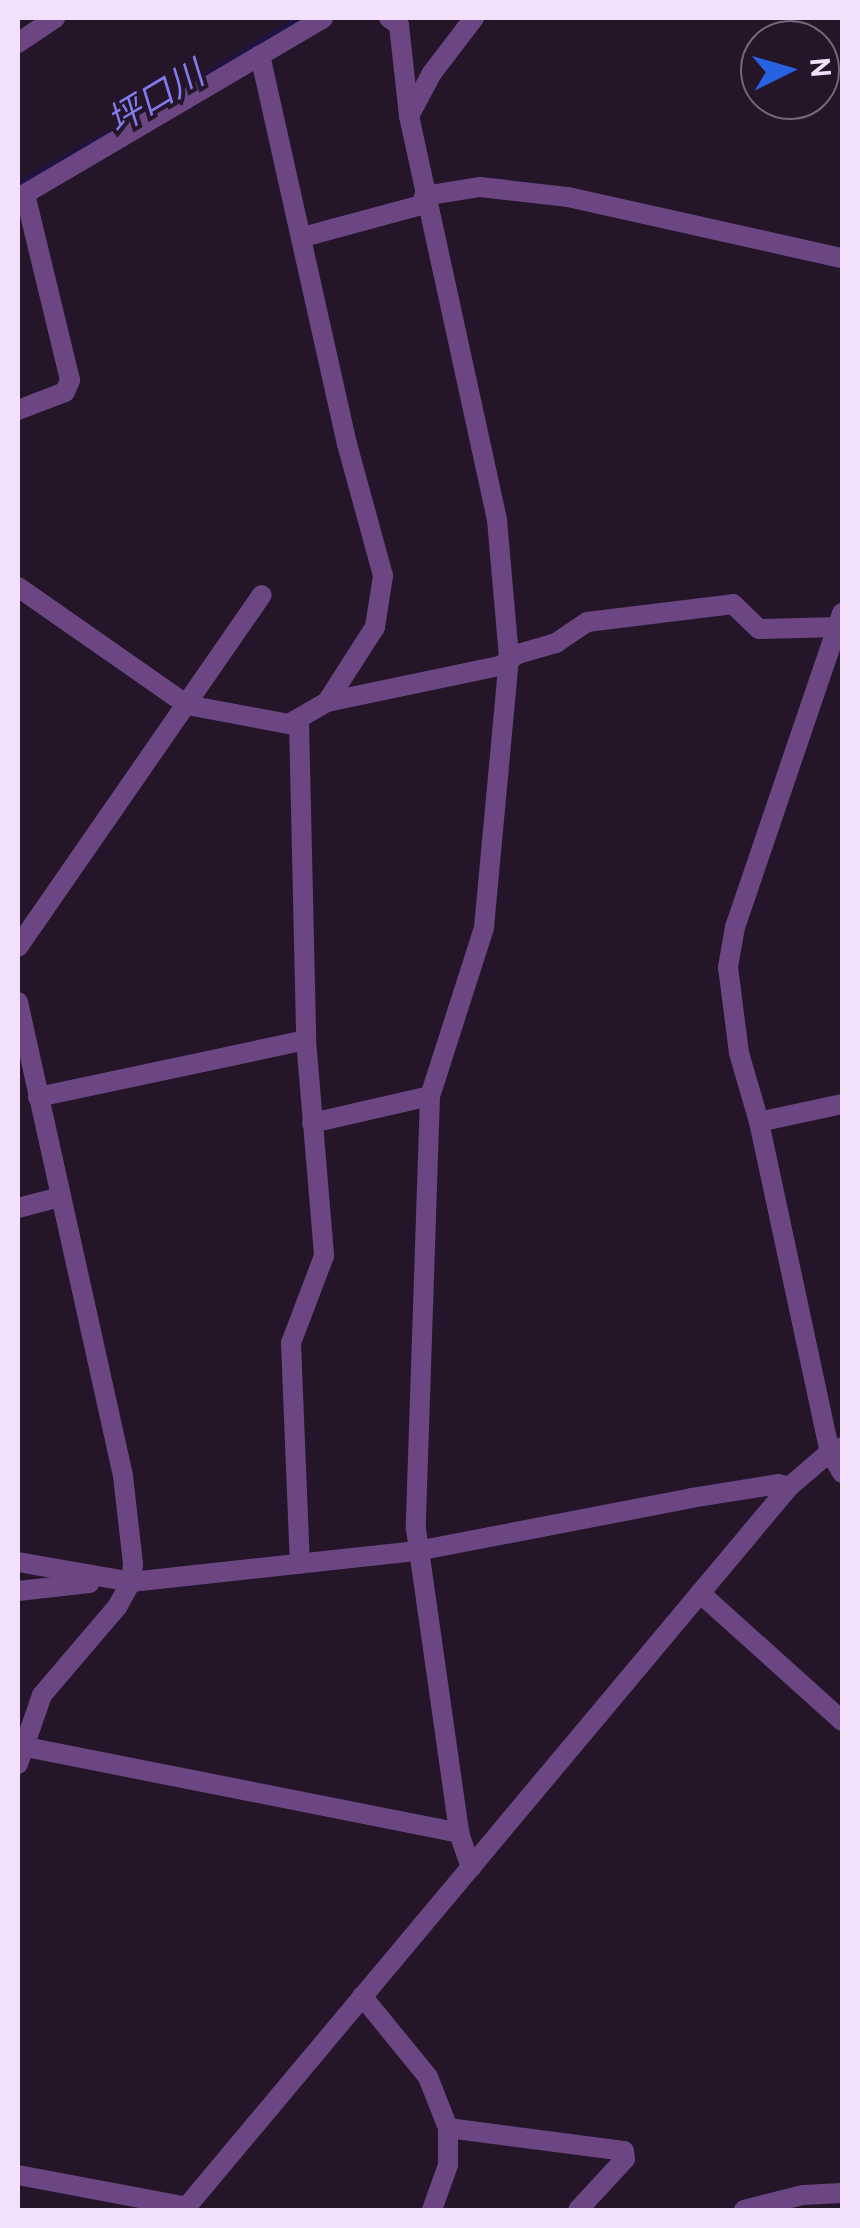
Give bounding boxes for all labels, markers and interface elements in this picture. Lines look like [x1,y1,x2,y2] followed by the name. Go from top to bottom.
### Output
[740,20,840,120] north arrow
[101,55,213,145] water label: 坪口川
[799,56,837,79] text: N

